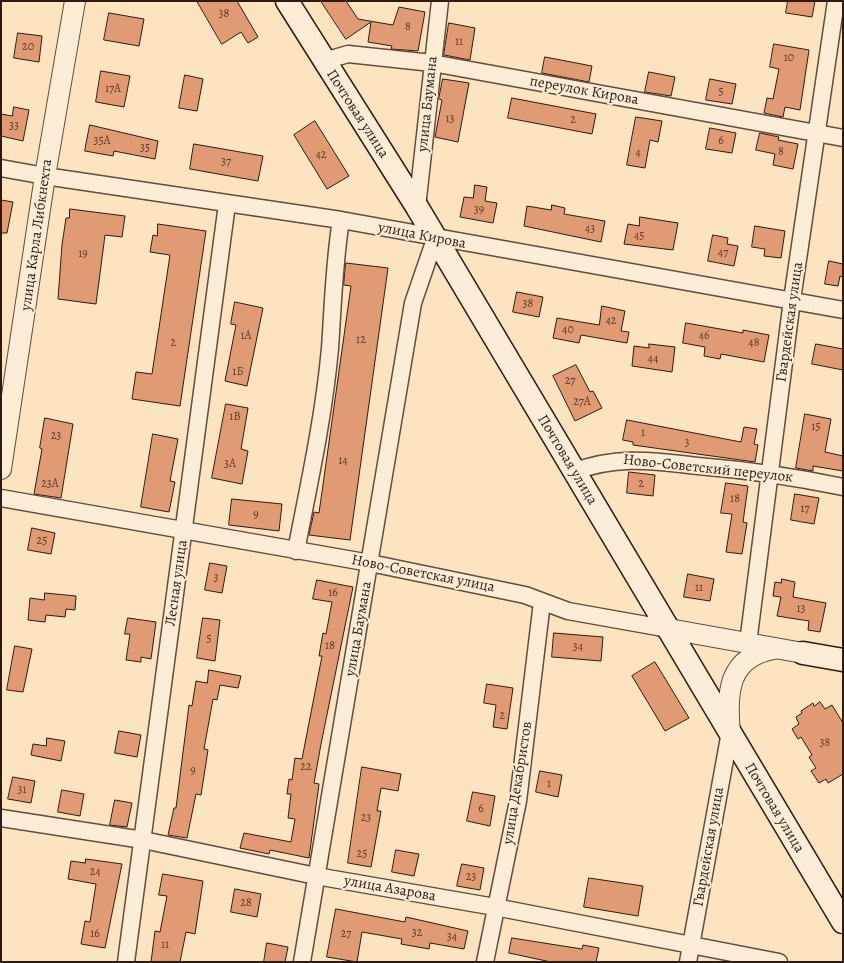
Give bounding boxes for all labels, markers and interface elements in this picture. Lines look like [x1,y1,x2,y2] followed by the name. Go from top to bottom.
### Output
[219,7,229,21] house number: 38
[405,20,411,34] house number: 8
[455,35,463,49] house number: 11
[22,40,34,54] house number: 20
[784,51,794,65] house number: 10
[414,55,442,153] street label: улица Баумана
[322,66,392,162] street label: Почтовая улица
[528,73,640,109] street label: переулок Кирова
[105,82,121,96] house number: 17А
[718,85,724,99] house number: 5
[445,112,455,126] house number: 13
[570,113,576,127] house number: 2
[9,119,19,133] house number: 33
[93,134,111,148] house number: 35А
[718,134,724,148] house number: 6
[140,141,150,155] house number: 35
[778,145,784,159] house number: 8
[635,146,641,160] house number: 4
[315,148,327,162] house number: 42
[221,155,231,169] house number: 37
[17,158,57,312] street label: улица Карла Либкнехта
[474,203,484,217] house number: 39
[377,219,467,253] street label: улица Кирова
[585,222,595,236] house number: 43
[634,229,644,243] house number: 45
[718,246,728,260] house number: 47
[78,247,88,261] house number: 19
[773,261,807,383] street label: Гвардейская улица
[523,297,533,311] house number: 38
[605,314,617,328] house number: 42
[562,323,574,337] house number: 40
[240,329,252,343] house number: 1А
[699,329,709,343] house number: 46
[356,333,366,347] house number: 12
[170,336,176,350] house number: 2
[748,336,760,350] house number: 48
[648,352,658,366] house number: 44
[232,365,244,379] house number: 1Б
[565,374,575,388] house number: 27
[573,395,591,409] house number: 27А
[229,410,241,424] house number: 1В
[533,412,601,508] street label: Почтовая улица
[811,420,821,434] house number: 15
[641,426,645,440] house number: 1
[51,429,61,443] house number: 23
[685,436,689,450] house number: 3
[622,451,794,487] street label: Ново-Советский переулок
[338,454,348,468] house number: 14
[224,457,236,471] house number: 3А
[41,477,59,491] house number: 23А
[638,477,644,491] house number: 2
[730,492,740,506] house number: 18
[800,502,810,516] house number: 17
[253,508,259,522] house number: 9
[37,534,47,548] house number: 25
[162,539,192,627] street label: Лесная улица
[350,551,496,597] street label: Ново-Советская улица
[214,571,218,585] house number: 3
[342,580,376,678] street label: улица Баумана
[695,581,703,595] house number: 11
[328,586,338,600] house number: 16
[796,602,806,616] house number: 13
[206,632,212,646] house number: 5
[325,639,335,653] house number: 18
[573,640,583,654] house number: 34
[499,709,505,723] house number: 2
[499,720,537,846] street label: улица Декабристов
[820,736,830,750] house number: 38
[300,760,312,774] house number: 22
[740,760,808,856] street label: Почтовая улица
[190,764,196,778] house number: 9
[547,777,551,791] house number: 1
[17,783,27,797] house number: 31
[690,786,728,908] street label: Гвардейская улица
[478,802,484,816] house number: 6
[361,811,371,825] house number: 23
[357,847,367,861] house number: 25
[89,865,101,879] house number: 24
[466,870,476,884] house number: 23
[343,872,437,906] street label: улица Азарова
[240,896,252,910] house number: 28
[412,926,422,940] house number: 32
[90,927,100,941] house number: 16
[341,927,351,941] house number: 27
[447,930,457,944] house number: 34
[161,938,169,952] house number: 11

